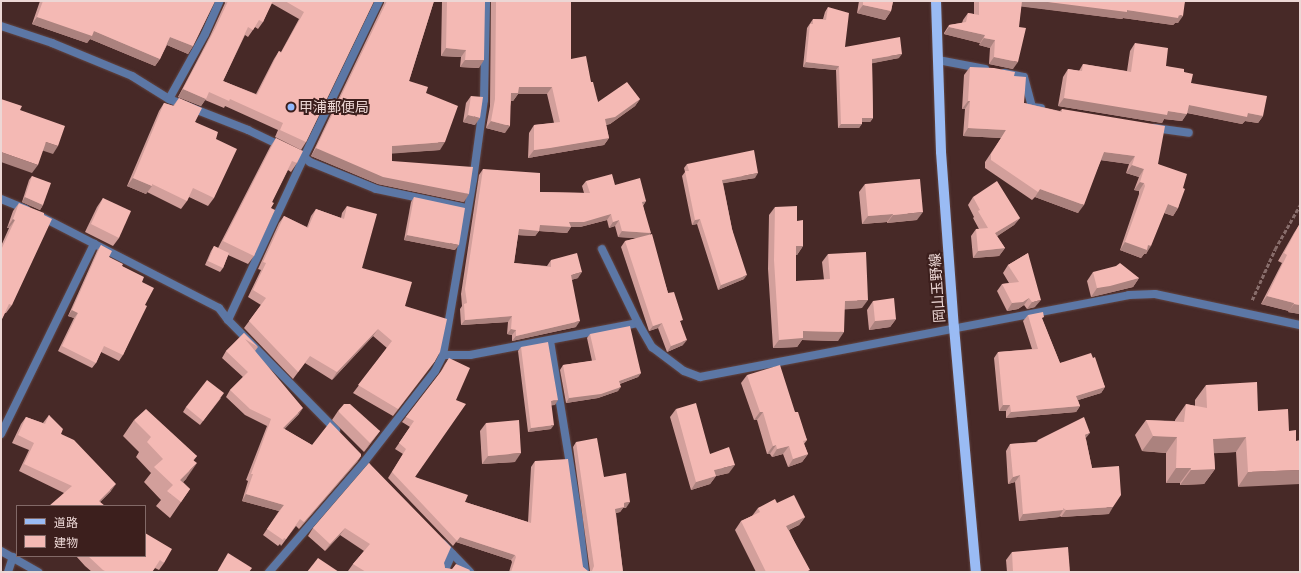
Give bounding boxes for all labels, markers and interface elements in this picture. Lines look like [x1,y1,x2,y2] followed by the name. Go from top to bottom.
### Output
[299,99,369,115] place label: 甲浦郵便局
[286,102,296,112] marker: 甲浦郵便局
[926,252,948,324] street label: 岡山玉野線
[16,505,146,557] legend
[54,514,78,530] text: 道路
[54,534,78,550] text: 建物

